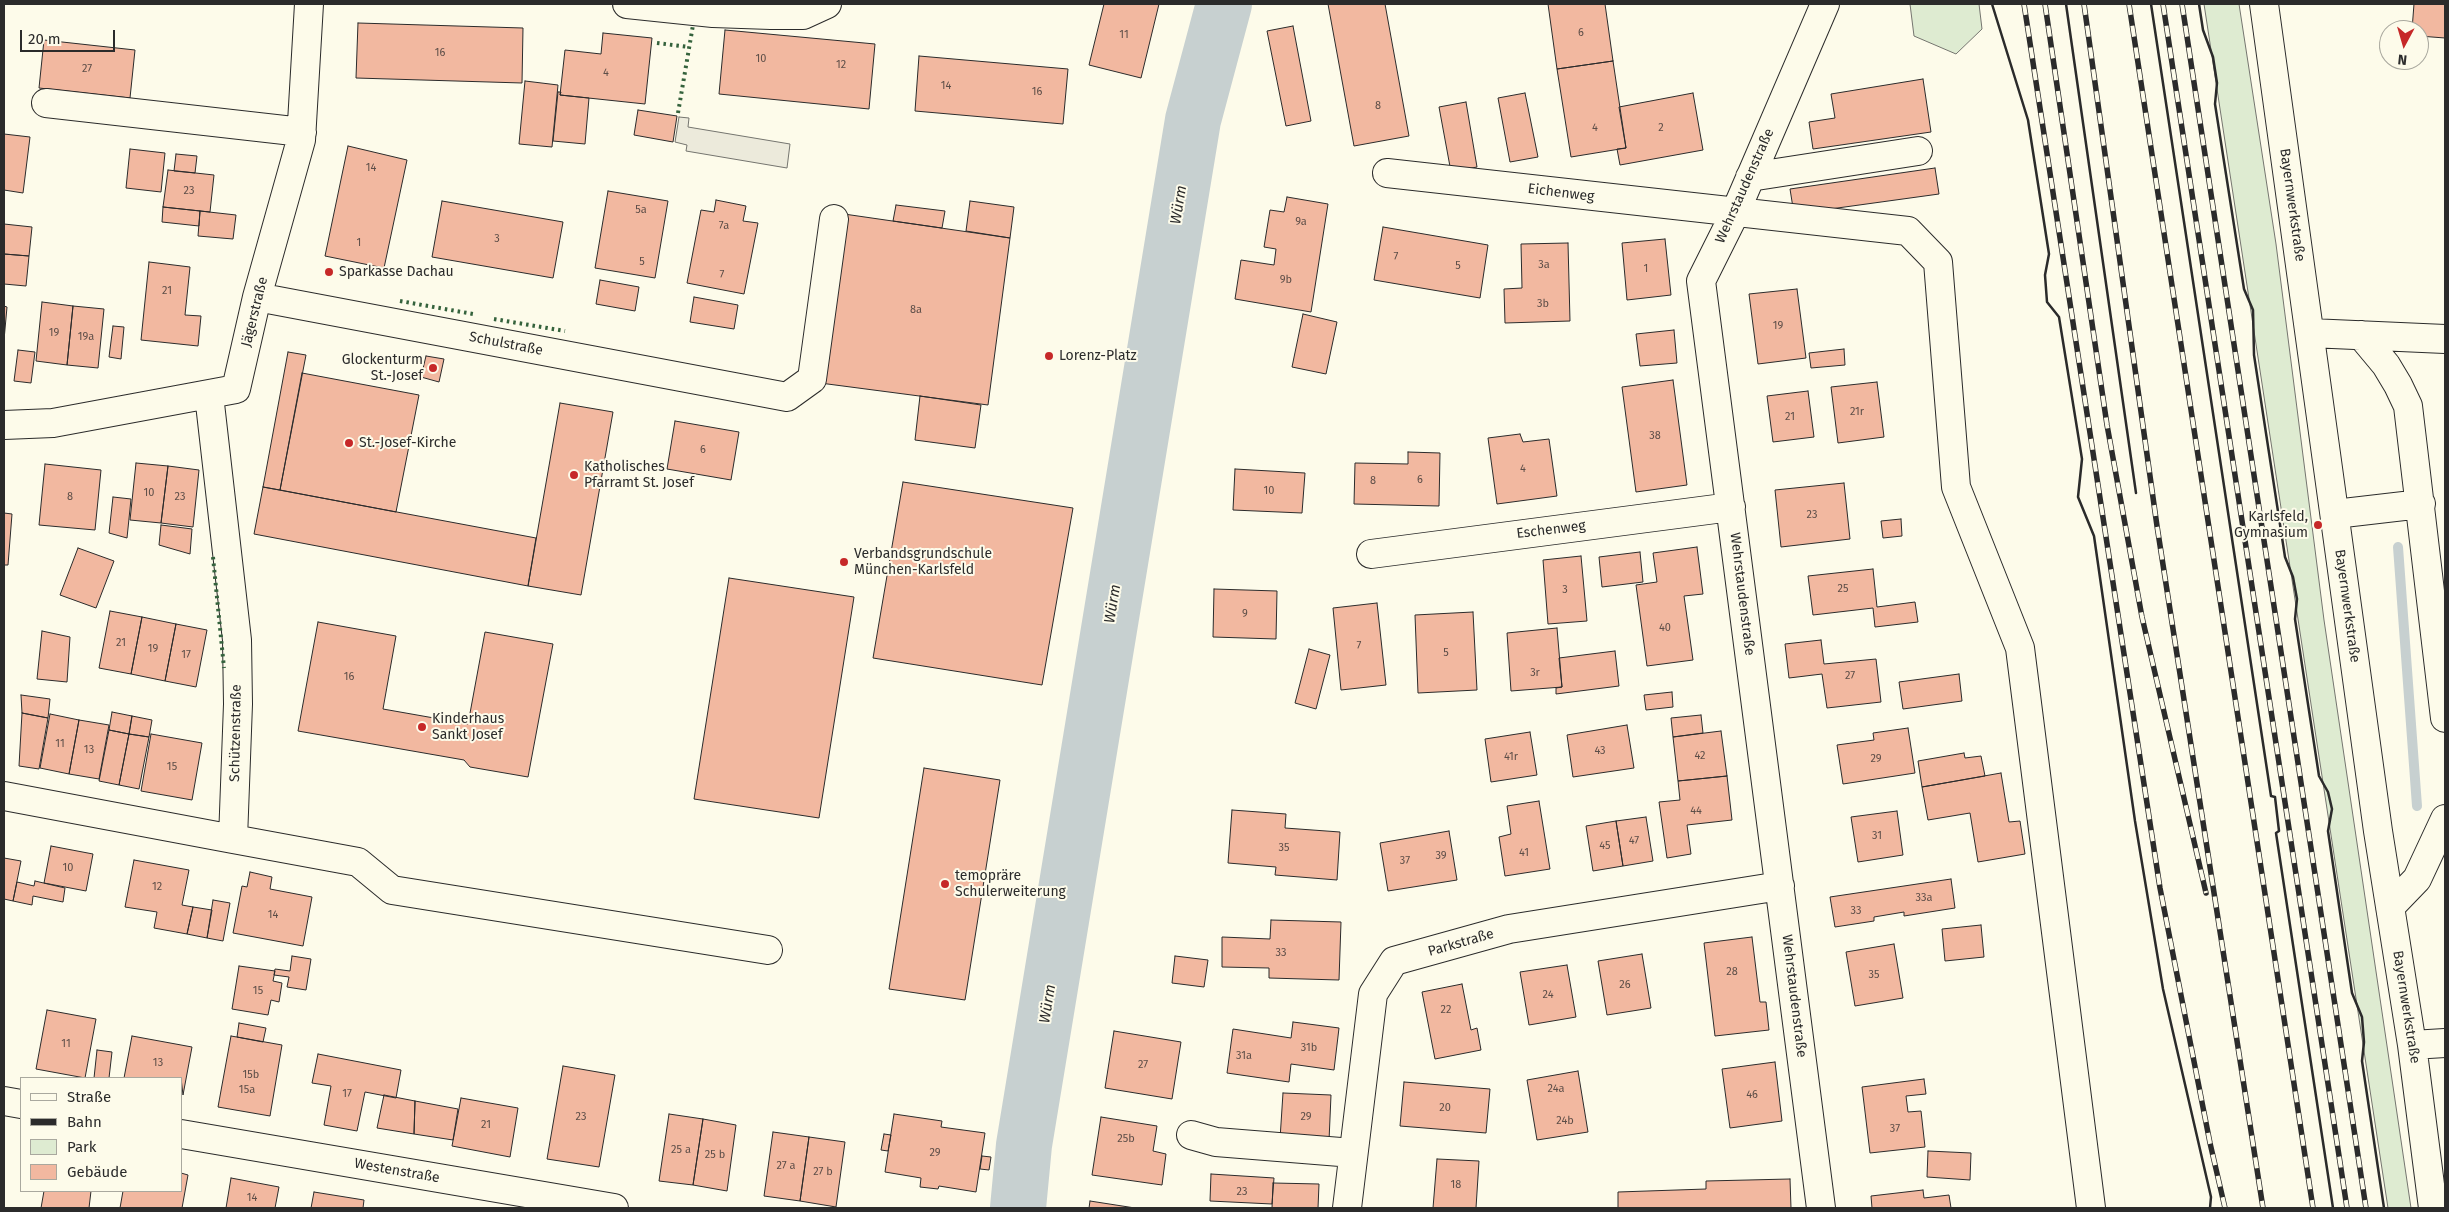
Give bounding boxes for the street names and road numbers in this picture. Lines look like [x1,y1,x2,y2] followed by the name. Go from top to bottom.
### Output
[1712,126,1778,246] street label: Wehrstaudenstraße
[2276,147,2308,263] street label: Bayernwerkstraße
[1527,181,1595,205] street label: Eichenweg
[238,275,272,349] street label: Jägerstraße
[468,329,544,359] street label: Schulstraße
[1515,517,1587,543] street label: Eschenweg
[1726,531,1758,657] street label: Wehrstaudenstraße
[2331,548,2363,664] street label: Bayernwerkstraße
[227,684,245,782] street label: Schützenstraße
[1426,926,1496,960] street label: Parkstraße
[1778,933,1810,1059] street label: Wehrstaudenstraße
[2389,949,2423,1065] street label: Bayernwerkstraße
[353,1155,441,1187] street label: Westenstraße

